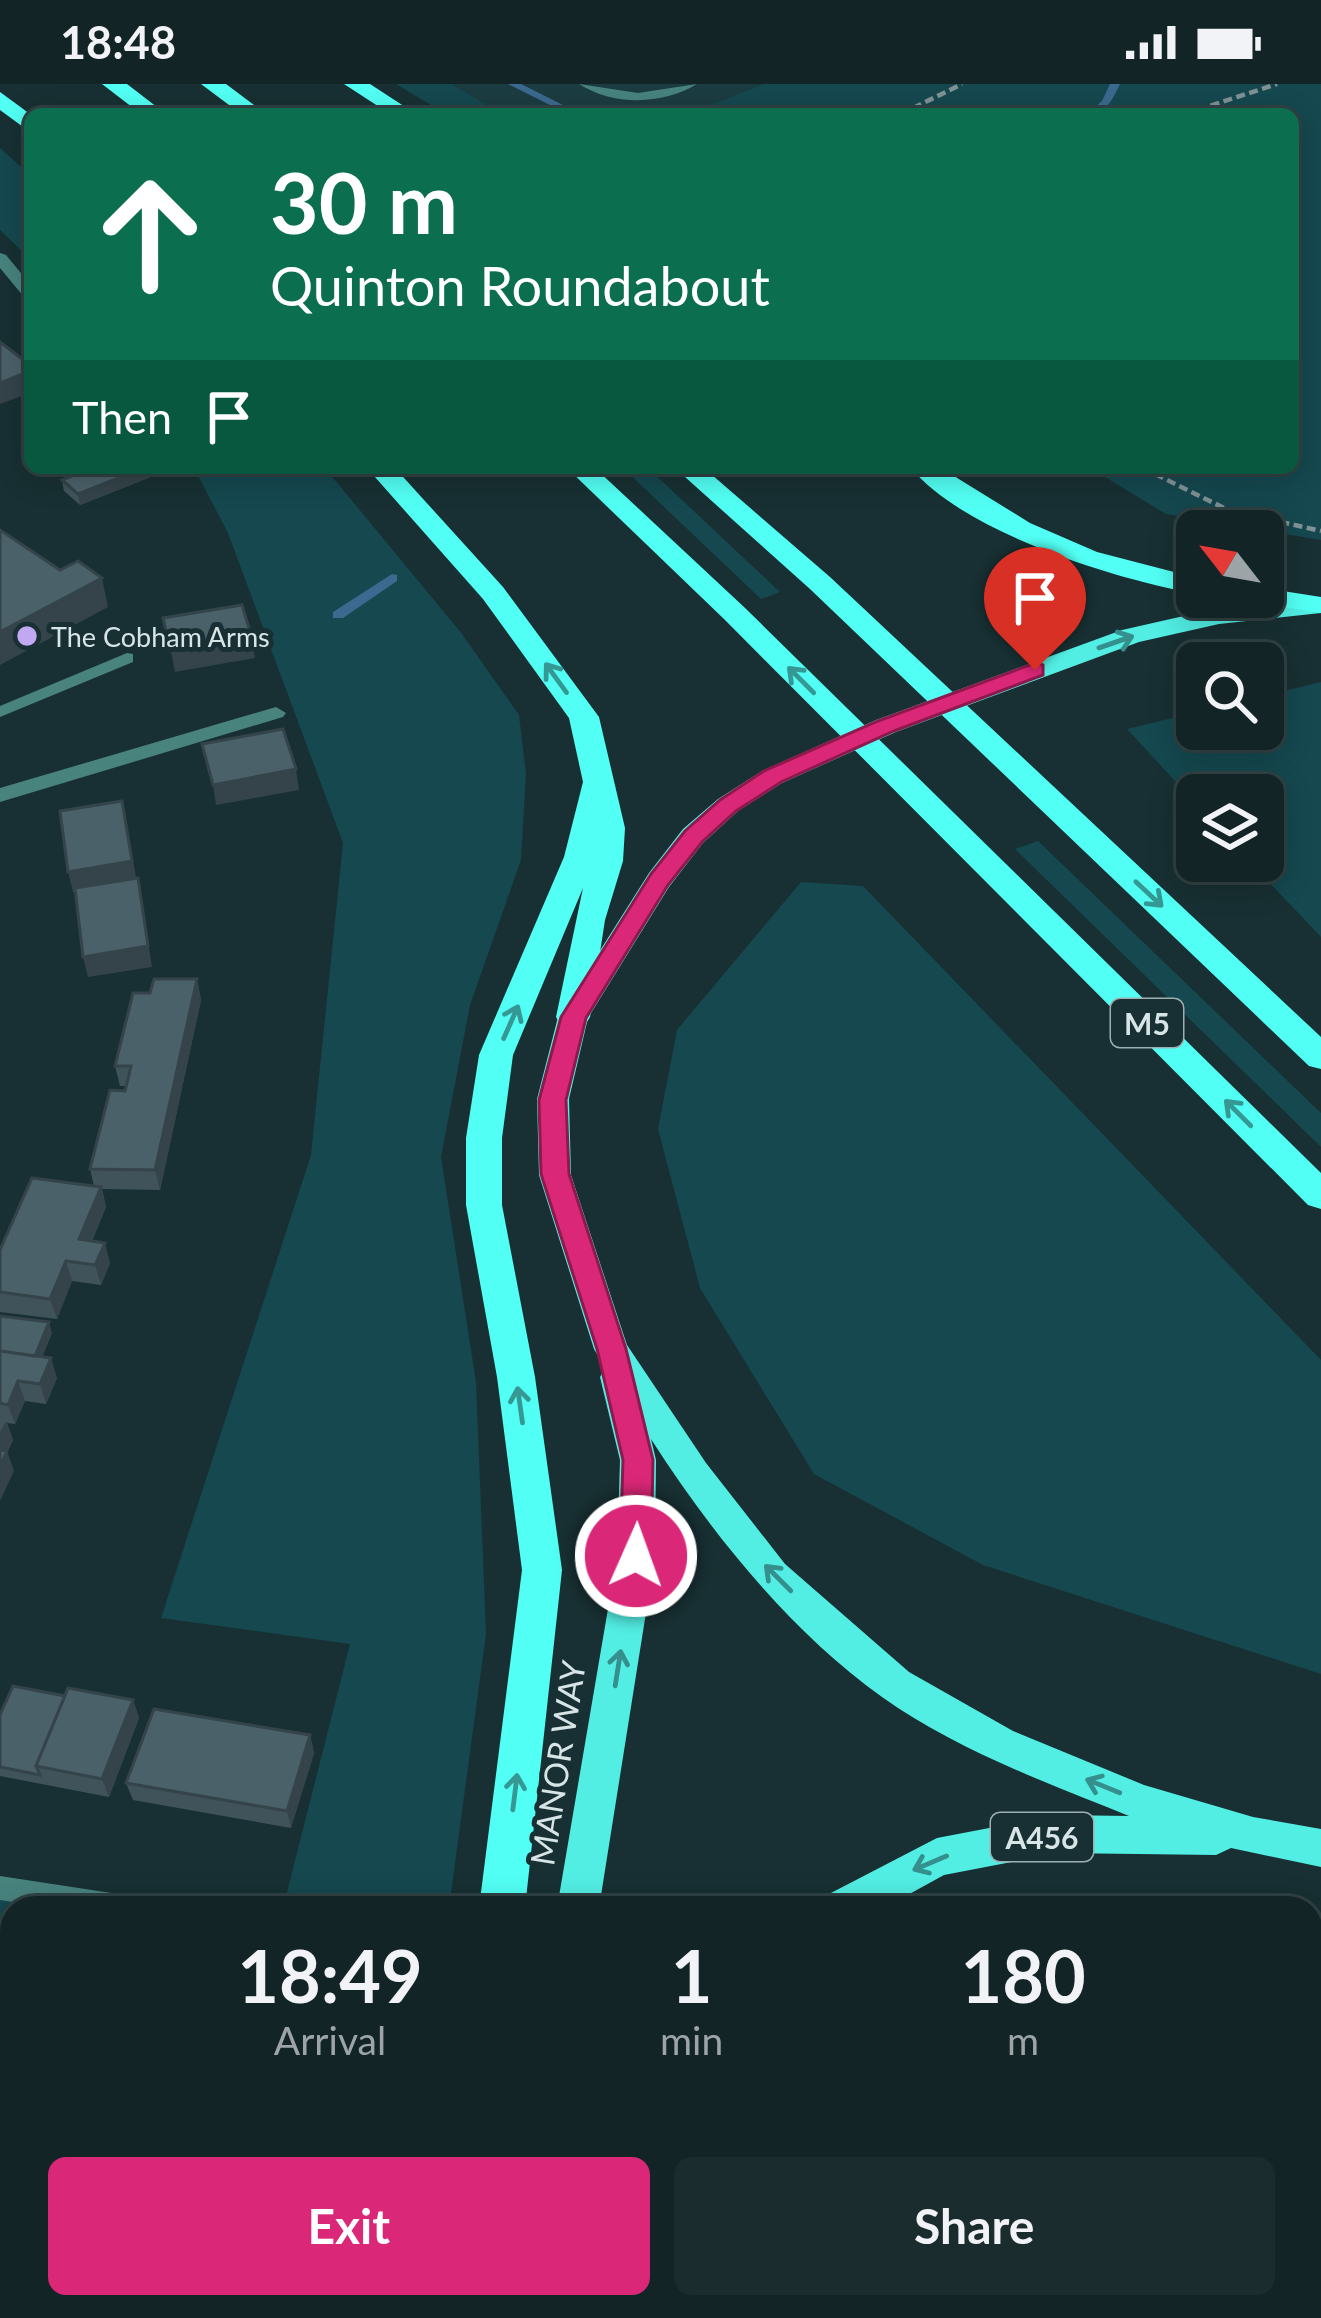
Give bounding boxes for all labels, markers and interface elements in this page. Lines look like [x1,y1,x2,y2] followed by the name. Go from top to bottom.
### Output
[60,15,176,69] text: 18:48
[270,151,458,252] text: 30 m
[72,156,228,312] icon: ahead
[270,253,770,318] text: Quinton Roundabout
[196,384,262,450] icon: arrive
[72,390,172,444] text: Then
[1176,510,1284,618] north arrow
[1176,510,1284,882] map controls
[984,547,1086,670] pin
[1002,565,1068,631] icon: arrive
[51,620,270,653] place label: The Cobham Arms
[14,623,40,649] marker: The Cobham Arms
[1097,630,1134,651] one-way arrow
[1176,642,1284,750] button: search
[544,662,570,695] one-way arrow
[787,666,816,695] one-way arrow
[1176,774,1284,882] button: layers
[1134,879,1163,907] one-way arrow
[1111,999,1183,1047] road number: M5
[501,1005,523,1041] one-way arrow
[1224,1099,1253,1128] one-way arrow
[508,1386,531,1425] one-way arrow
[573,1493,699,1619] position arrow
[764,1564,793,1593] one-way arrow
[607,1650,630,1689] one-way arrow
[521,1657,593,1868] street label: MANOR WAY
[505,1773,527,1812] one-way arrow
[1085,1774,1121,1796] one-way arrow
[991,1813,1093,1861] road number: A456
[912,1854,949,1875] one-way arrow
[237,1932,423,2018] text: 18:49
[671,1932,713,2018] text: 1
[960,1932,1086,2018] text: 180
[274,2017,386,2063] text: Arrival
[660,2017,723,2063] text: min
[1007,2017,1039,2063] text: m
[48,2157,650,2295] button: Exit
[674,2157,1275,2295] button: Share

